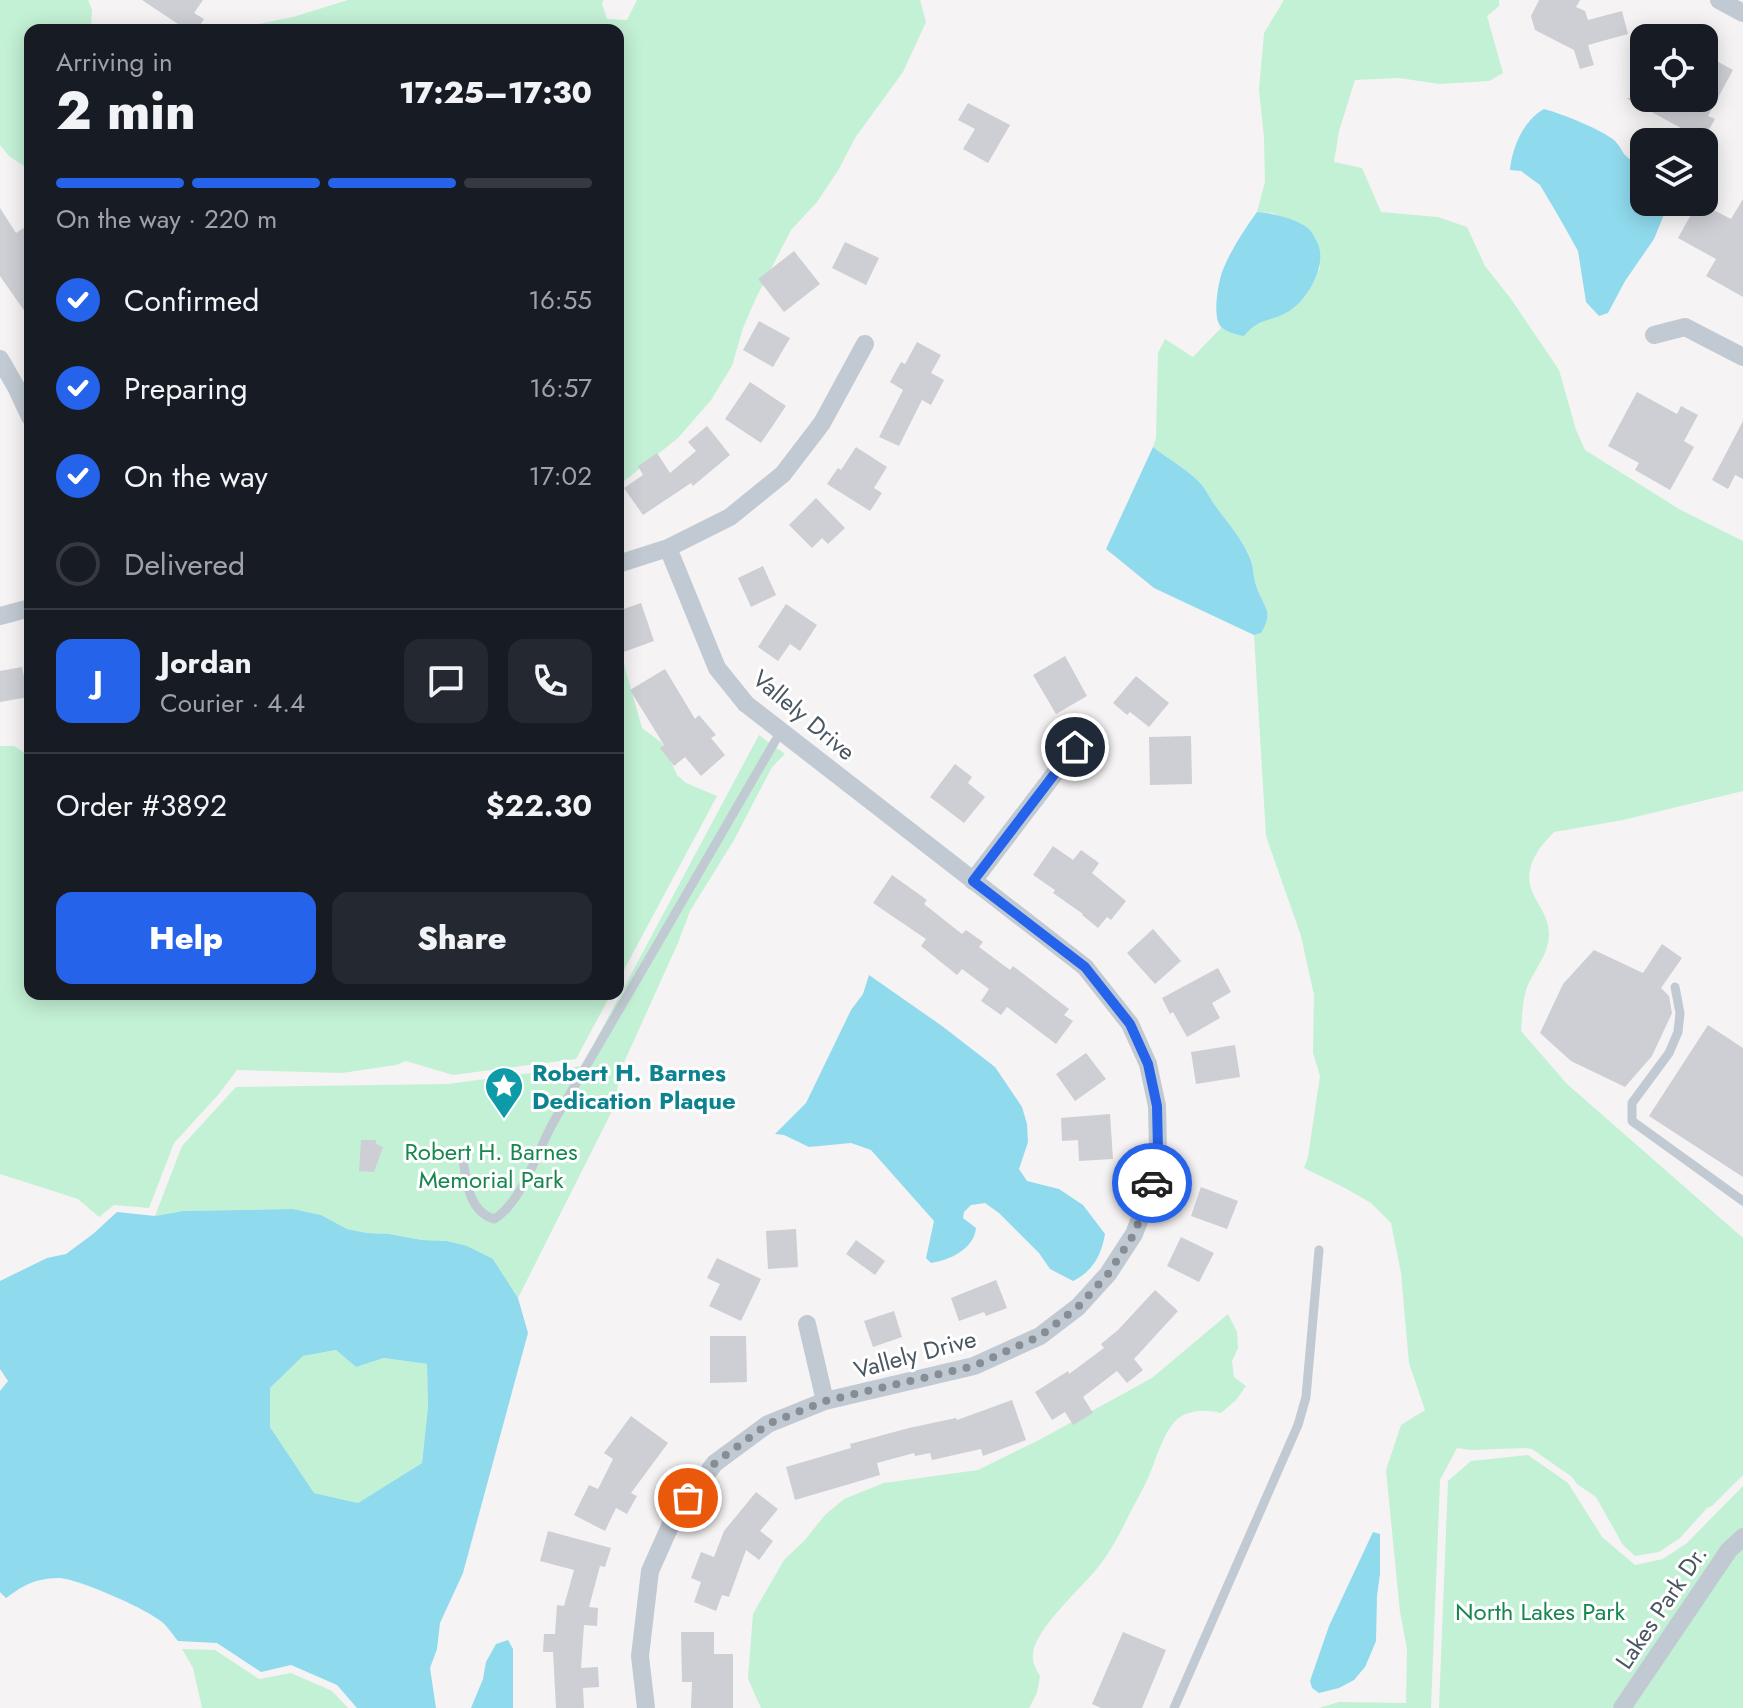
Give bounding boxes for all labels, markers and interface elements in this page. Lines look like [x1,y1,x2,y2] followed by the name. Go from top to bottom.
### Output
[1630,24,1718,216] map controls
[1630,24,1718,112] button: locate
[56,43,173,81] text: Arriving in
[399,71,592,114] text: 17:25–17:30
[56,73,196,149] text: 2 min
[1630,128,1718,216] button: layers
[56,200,277,238] text: On the way · 220 m
[56,278,100,322] icon: check
[124,279,259,322] text: Confirmed
[528,281,592,319] text: 16:55
[56,366,100,410] icon: check
[124,367,248,410] text: Preparing
[529,369,592,407] text: 16:57
[56,454,100,498] icon: check
[124,455,268,498] text: On the way
[528,457,592,495] text: 17:02
[124,543,245,586] text: Delivered
[404,639,488,723] button: chat
[508,639,592,723] button: phone
[160,641,252,684] text: Jordan
[93,660,103,703] text: J
[745,661,863,769] street label: Vallely Drive
[160,684,305,722] text: Courier · 4.4
[1041,713,1109,781] pin
[1053,725,1097,769] icon: home
[56,784,227,827] text: Order #3892
[486,784,592,827] text: $22.30
[56,892,316,984] button: Help
[332,892,592,984] button: Share
[532,1055,736,1118] place label: Robert H. Barnes Dedication Plaque
[483,1065,525,1120] place icon: Robert H. Barnes Dedication Plaque
[404,1134,578,1197] park label: Robert H. Barnes Memorial Park
[1112,1143,1192,1223] courier
[1130,1161,1174,1205] icon: car
[850,1321,980,1387] street label: Vallely Drive
[654,1464,722,1532] pin
[666,1476,710,1520] icon: bag
[1607,1538,1715,1676] street label: Lakes Park Dr.
[1455,1594,1625,1629] park label: North Lakes Park

